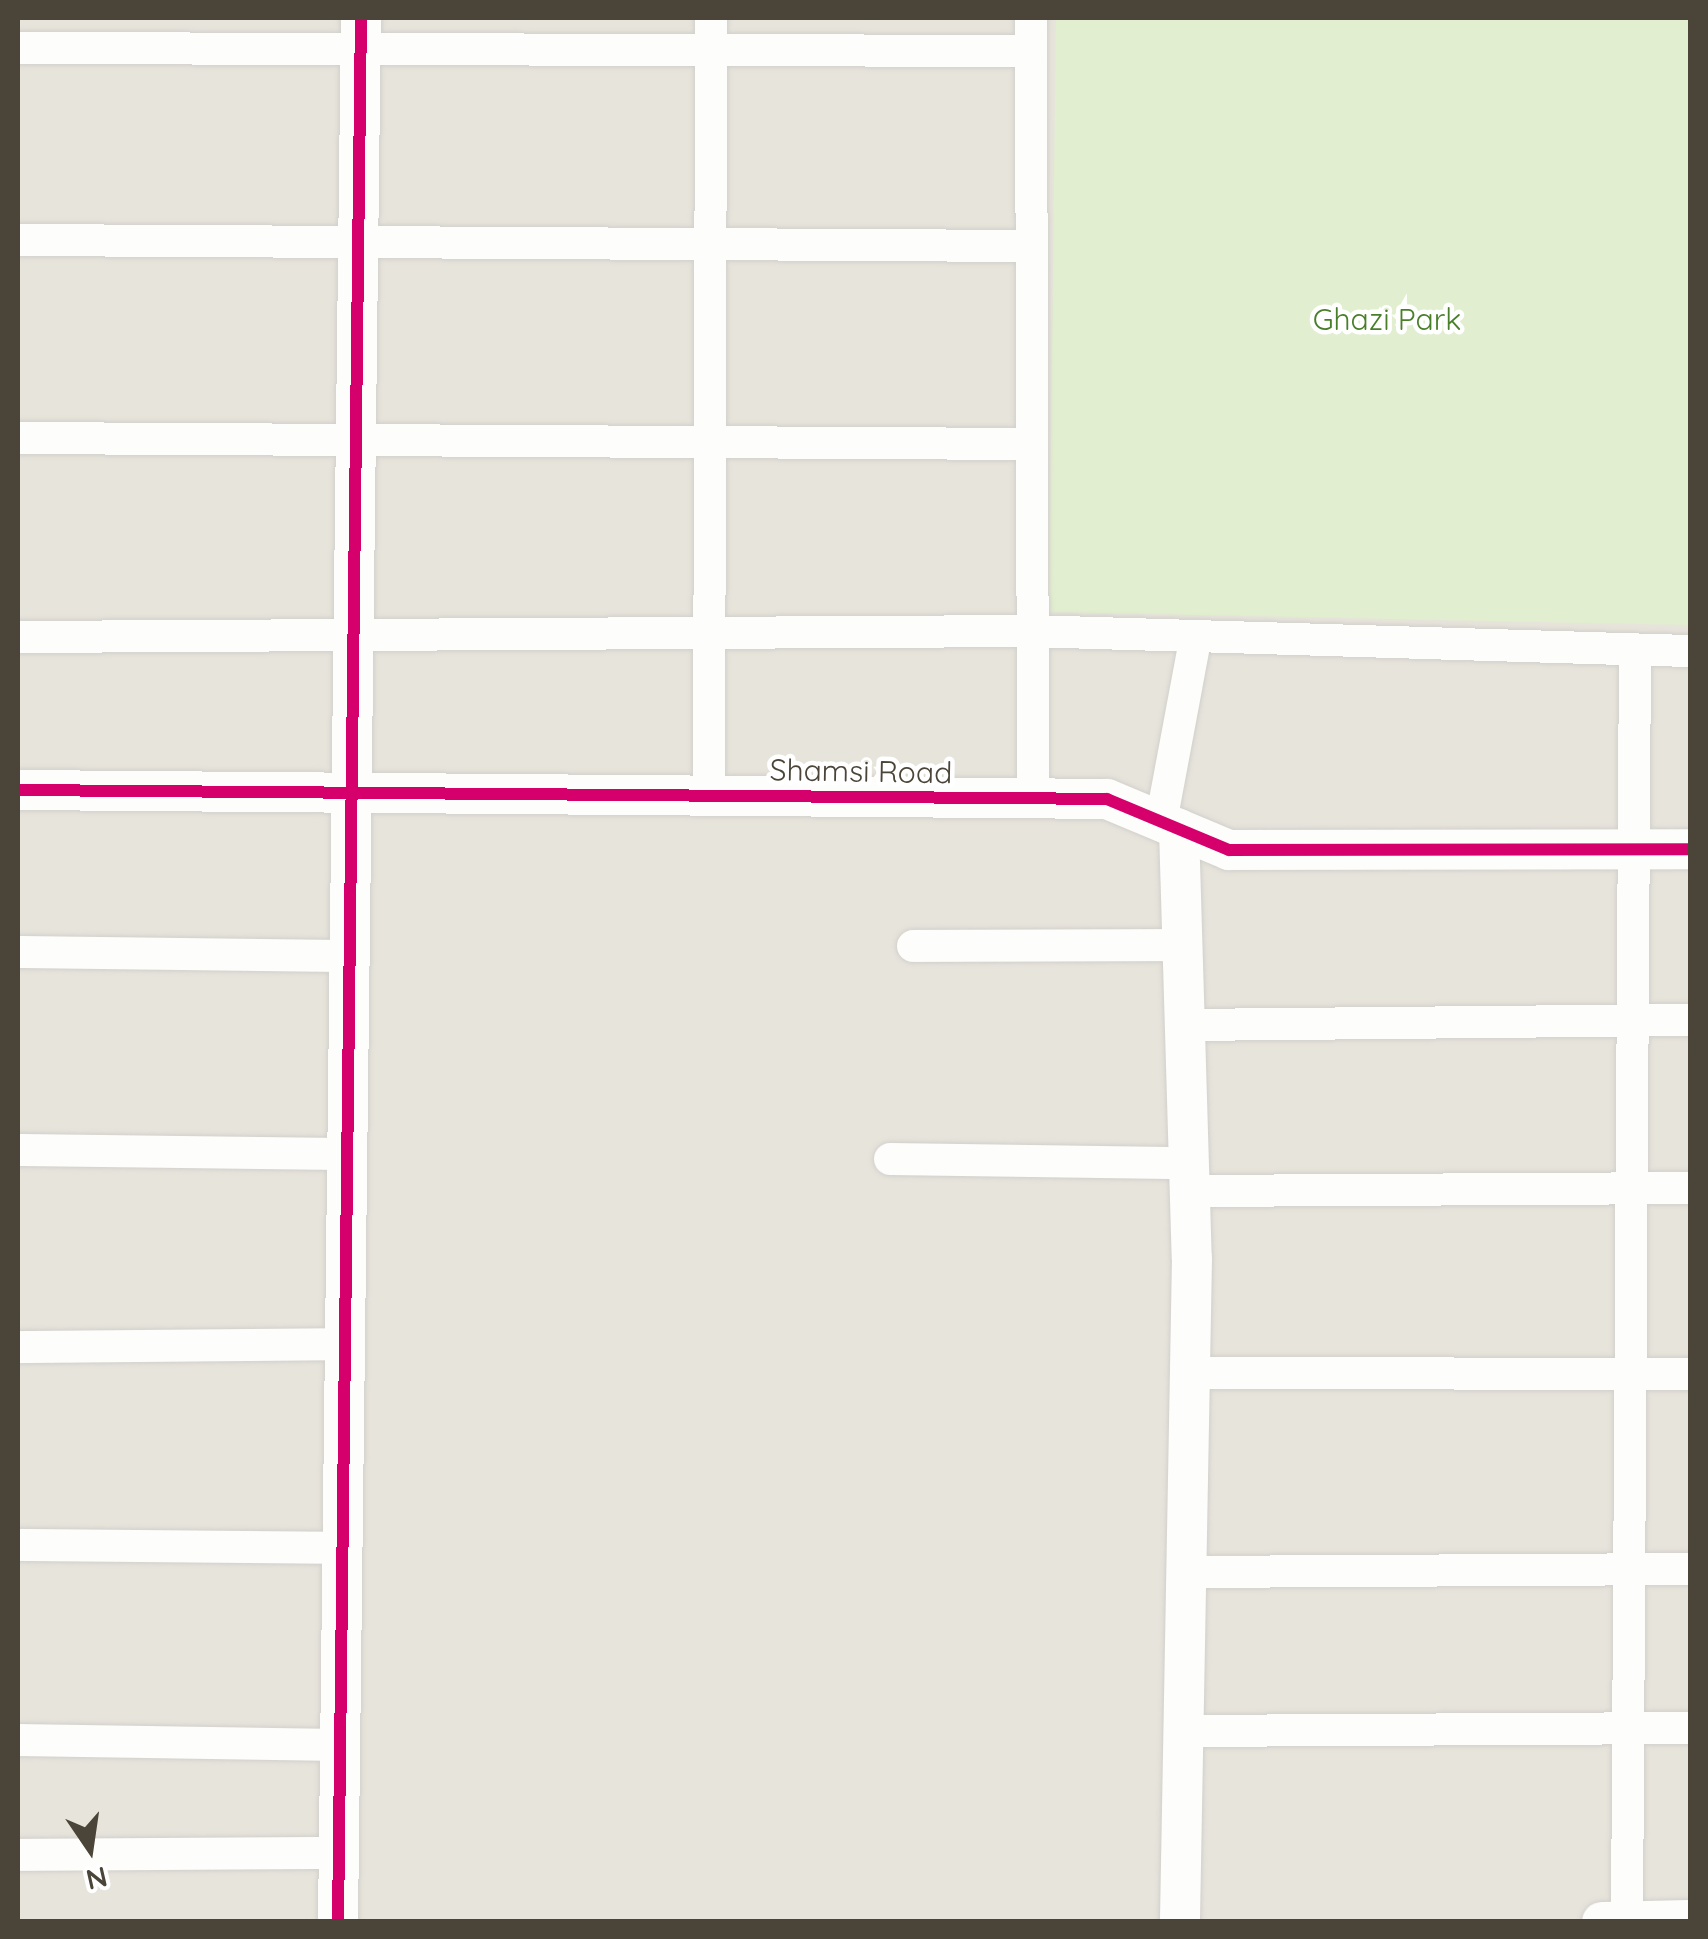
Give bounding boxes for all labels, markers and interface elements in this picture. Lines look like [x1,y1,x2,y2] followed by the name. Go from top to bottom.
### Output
[1313,301,1461,337] park label: Ghazi Park
[769,751,953,791] street label: Shamsi Road
[40,1799,140,1899] north arrow
[83,1859,111,1898] text: N

